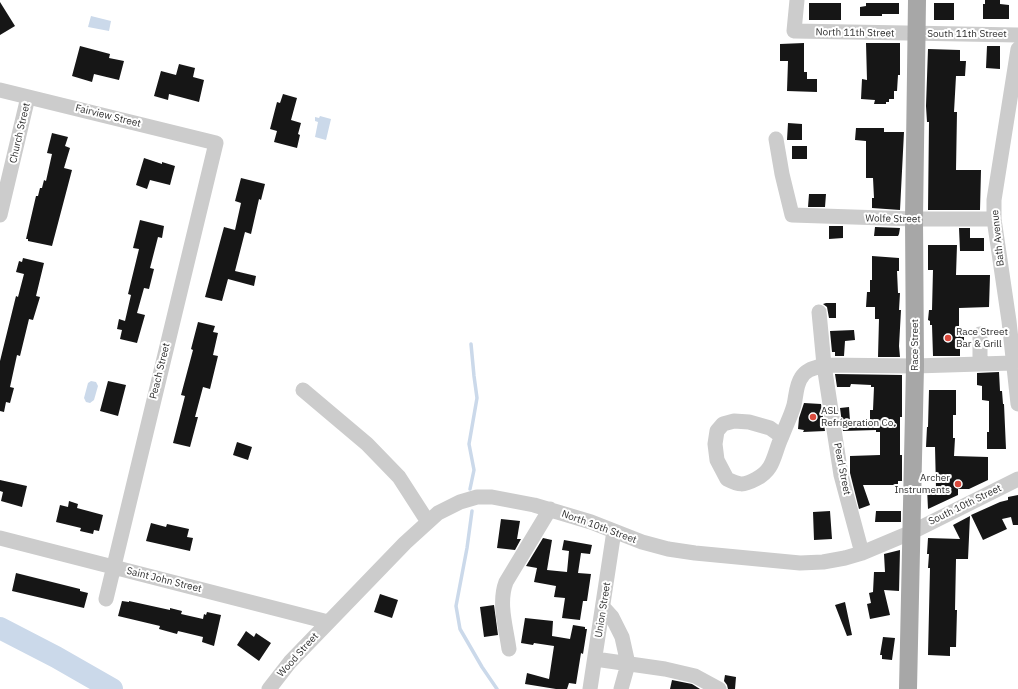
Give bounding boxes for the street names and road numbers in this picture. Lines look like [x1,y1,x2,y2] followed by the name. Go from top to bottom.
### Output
[815,26,895,40] street label: North 11th Street
[927,28,1007,40] street label: South 11th Street
[7,102,33,164] street label: Church Street
[74,102,142,130] street label: Fairview Street
[989,209,1007,267] street label: Bath Avenue
[865,213,921,225] street label: Wolfe Street
[909,319,921,371] street label: Race Street
[147,342,173,400] street label: Peach Street
[831,442,853,496] street label: Pearl Street
[927,482,1003,528] street label: South 10th Street
[560,508,638,546] street label: North 10th Street
[125,565,203,595] street label: Saint John Street
[593,581,613,639] street label: Union Street
[275,630,321,680] street label: Wood Street

